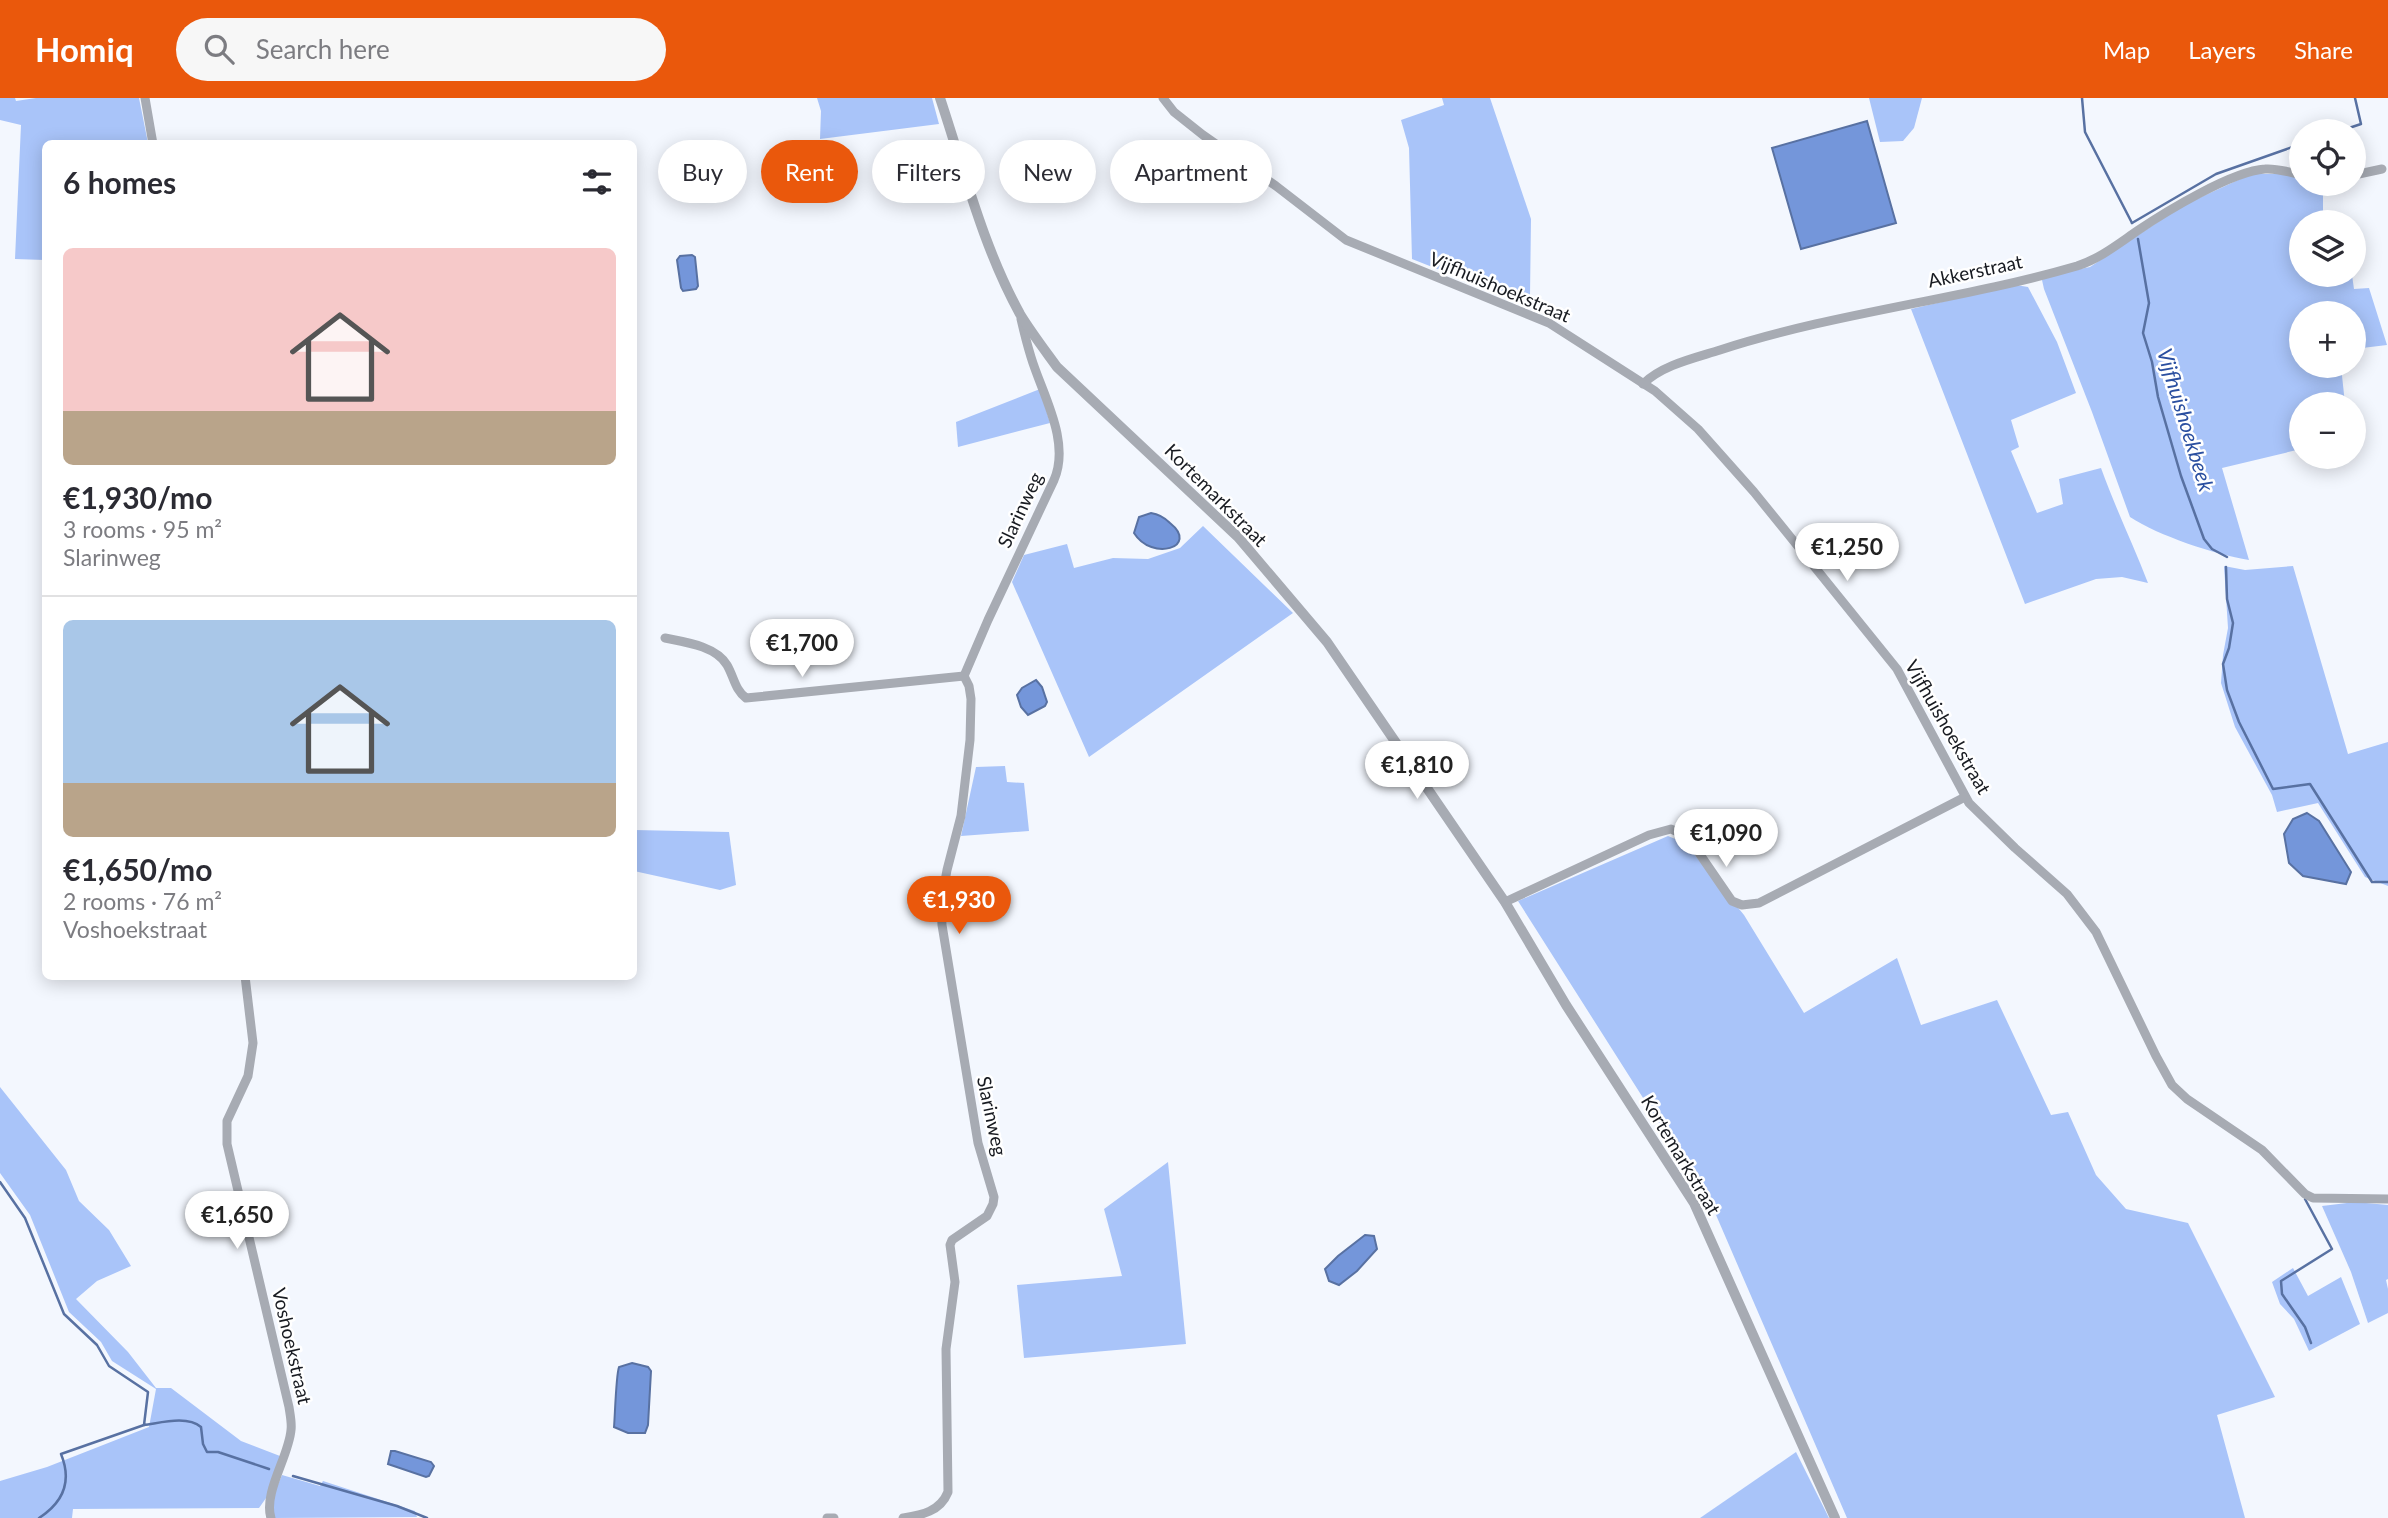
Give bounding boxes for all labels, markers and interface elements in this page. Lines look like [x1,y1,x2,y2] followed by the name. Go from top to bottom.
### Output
[176,18,666,81] search box
[35,29,134,69] text: Homiq
[200,30,238,68] icon: search
[256,33,390,65] text: Search here
[2103,35,2150,64] text: Map
[2188,35,2256,64] text: Layers
[2294,35,2353,64] text: Share
[2289,119,2366,469] map controls
[2289,119,2366,196] button: locate
[658,140,747,203] chip: Buy
[761,140,858,203] chip: Rent
[872,140,985,203] chip: Filters
[999,140,1096,203] chip: New
[1110,140,1272,203] chip: Apartment
[578,163,616,201] icon: filters
[63,164,176,200] text: 6 homes
[2289,210,2366,287] button: layers
[1426,246,1574,327] street label: Vijfhuishoekstraat
[1926,249,2024,292] street label: Akkerstraat
[277,294,403,420] icon: home
[2289,301,2366,378] button: +
[2153,345,2220,495] water label: Vijfhuishoekbeek
[2289,392,2366,469] button: −
[1160,439,1272,551] street label: Kortemarkstraat
[992,468,1047,551] street label: Slarinweg
[63,479,212,515] text: €1,930/mo
[63,515,222,543] text: 3 rooms · 95 m²
[1790,524,1904,583] pin: €1,250
[1811,532,1883,560] text: €1,250
[63,543,161,571] text: Slarinweg
[745,620,859,679] pin: €1,700
[766,628,838,656] text: €1,700
[1901,656,1996,798] street label: Vijfhuishoekstraat
[277,666,403,792] icon: home
[1360,742,1474,801] pin: €1,810
[1381,750,1453,778] text: €1,810
[1669,810,1783,869] pin: €1,090
[1690,818,1762,846] text: €1,090
[63,851,212,887] text: €1,650/mo
[902,876,1016,936] pin: €1,930
[923,885,995,913] text: €1,930
[63,887,222,915] text: 2 rooms · 76 m²
[63,915,207,943] text: Voshoekstraat
[973,1074,1012,1158] street label: Slarinweg
[1637,1091,1726,1219] street label: Kortemarkstraat
[180,1192,294,1251] pin: €1,650
[201,1200,273,1228] text: €1,650
[268,1285,317,1407] street label: Voshoekstraat

